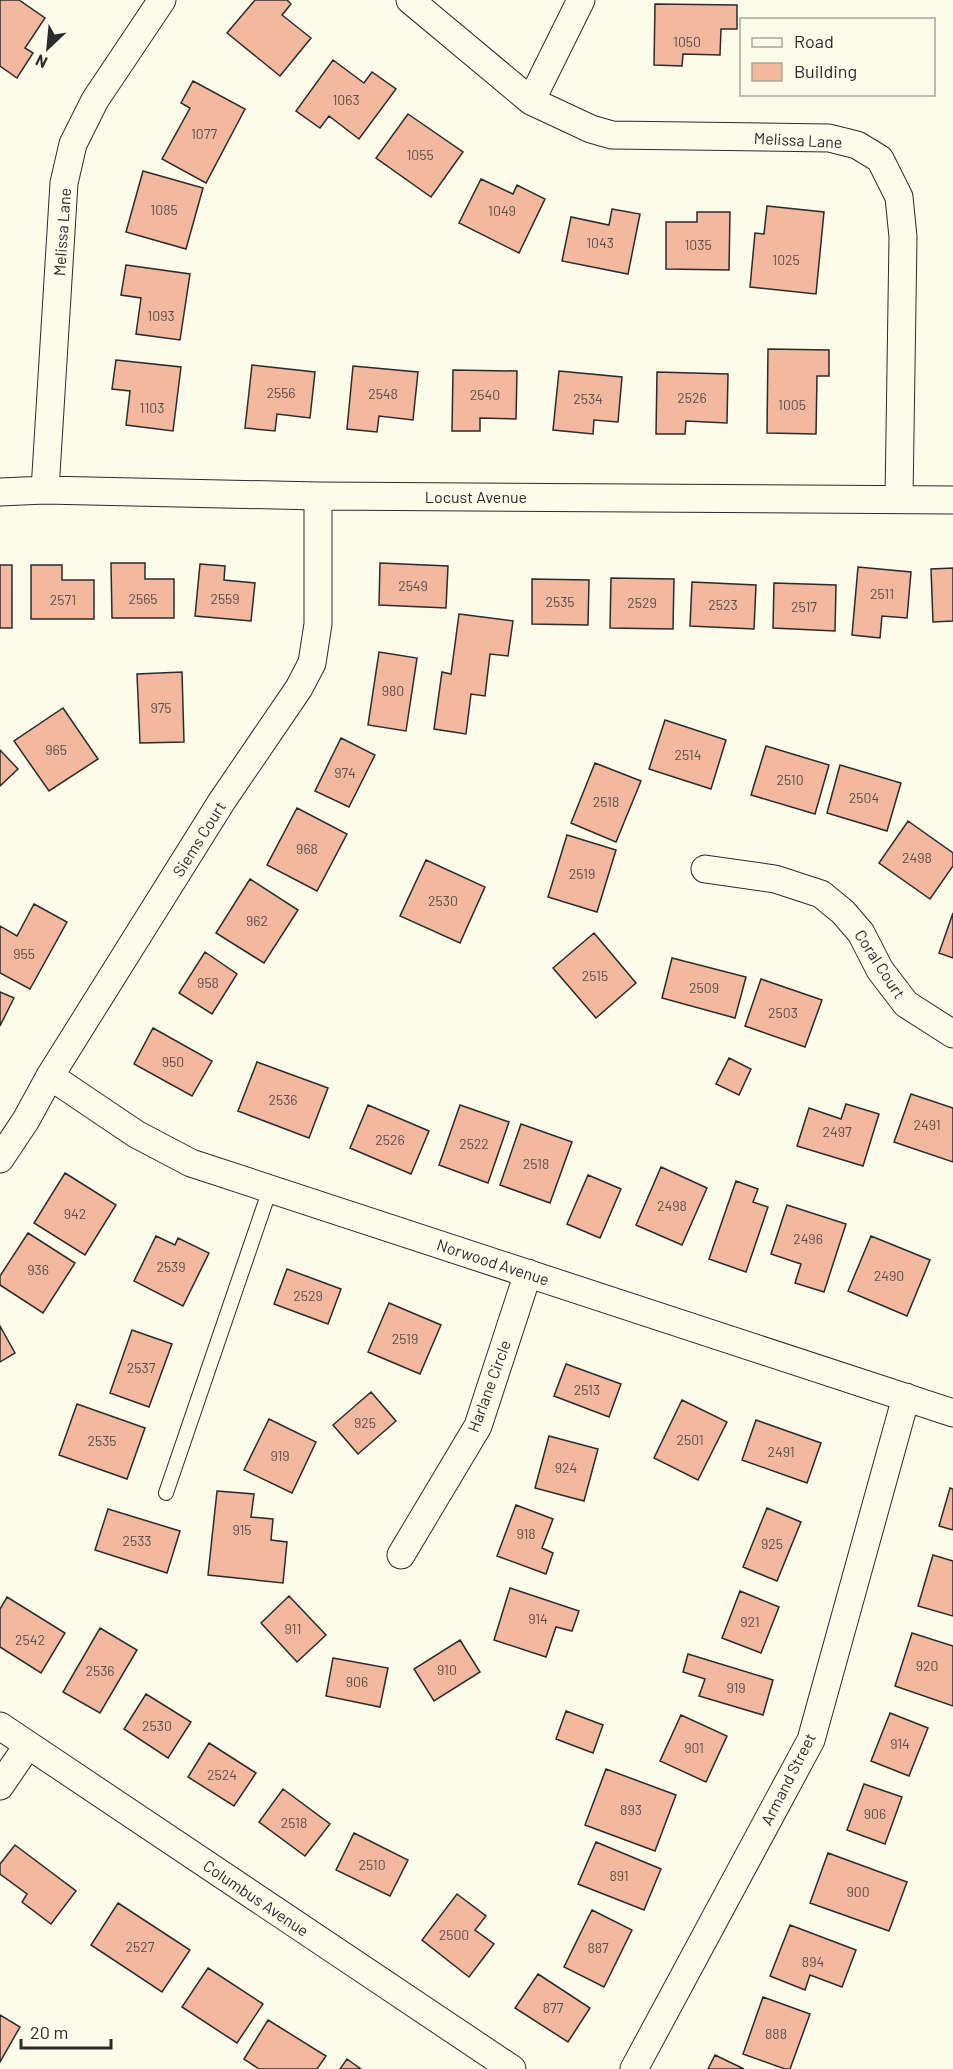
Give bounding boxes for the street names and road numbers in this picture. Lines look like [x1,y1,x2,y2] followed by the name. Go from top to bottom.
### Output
[753,128,843,151] street label: Melissa Lane
[49,187,74,277] street label: Melissa Lane
[425,487,527,506] street label: Locust Avenue
[168,798,229,880] street label: Siems Court
[851,926,910,1002] street label: Coral Court
[434,1234,552,1289] street label: Norwood Avenue
[463,1337,514,1434] street label: Harlane Circle
[756,1729,819,1828] street label: Armand Street
[200,1855,313,1940] street label: Columbus Avenue

